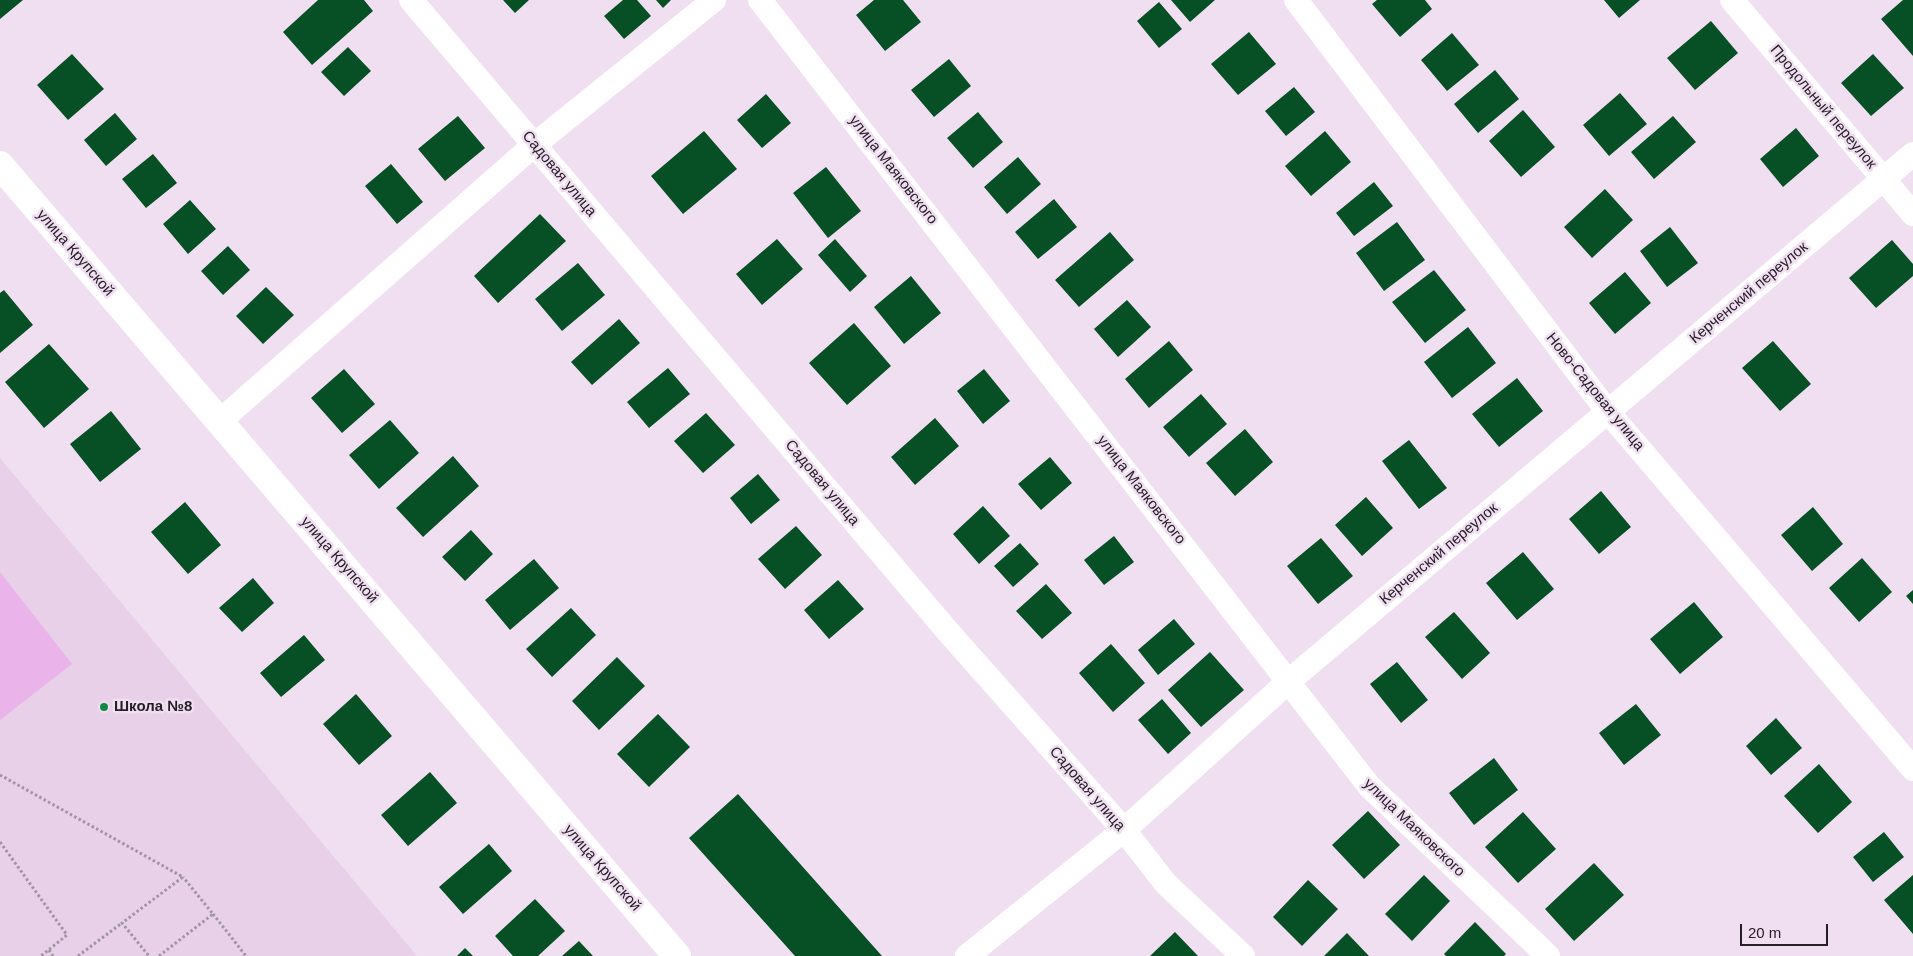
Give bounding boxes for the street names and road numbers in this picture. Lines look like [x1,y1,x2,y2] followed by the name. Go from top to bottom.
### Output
[1766,41,1880,173] street label: Продольный переулок
[845,112,941,228] street label: улица Маяковского
[518,128,600,220] street label: Садовая улица
[32,206,118,300] street label: улица Крупской
[1686,238,1812,348] street label: Керченский переулок
[1542,329,1648,455] street label: Ново-Садовая улица
[1093,432,1189,548] street label: улица Маяковского
[781,437,863,529] street label: Садовая улица
[1376,499,1502,609] street label: Керченский переулок
[296,513,382,607] street label: улица Крупской
[1045,743,1129,835] street label: Садовая улица
[1360,775,1468,881] street label: улица Маяковского
[559,821,645,915] street label: улица Крупской

